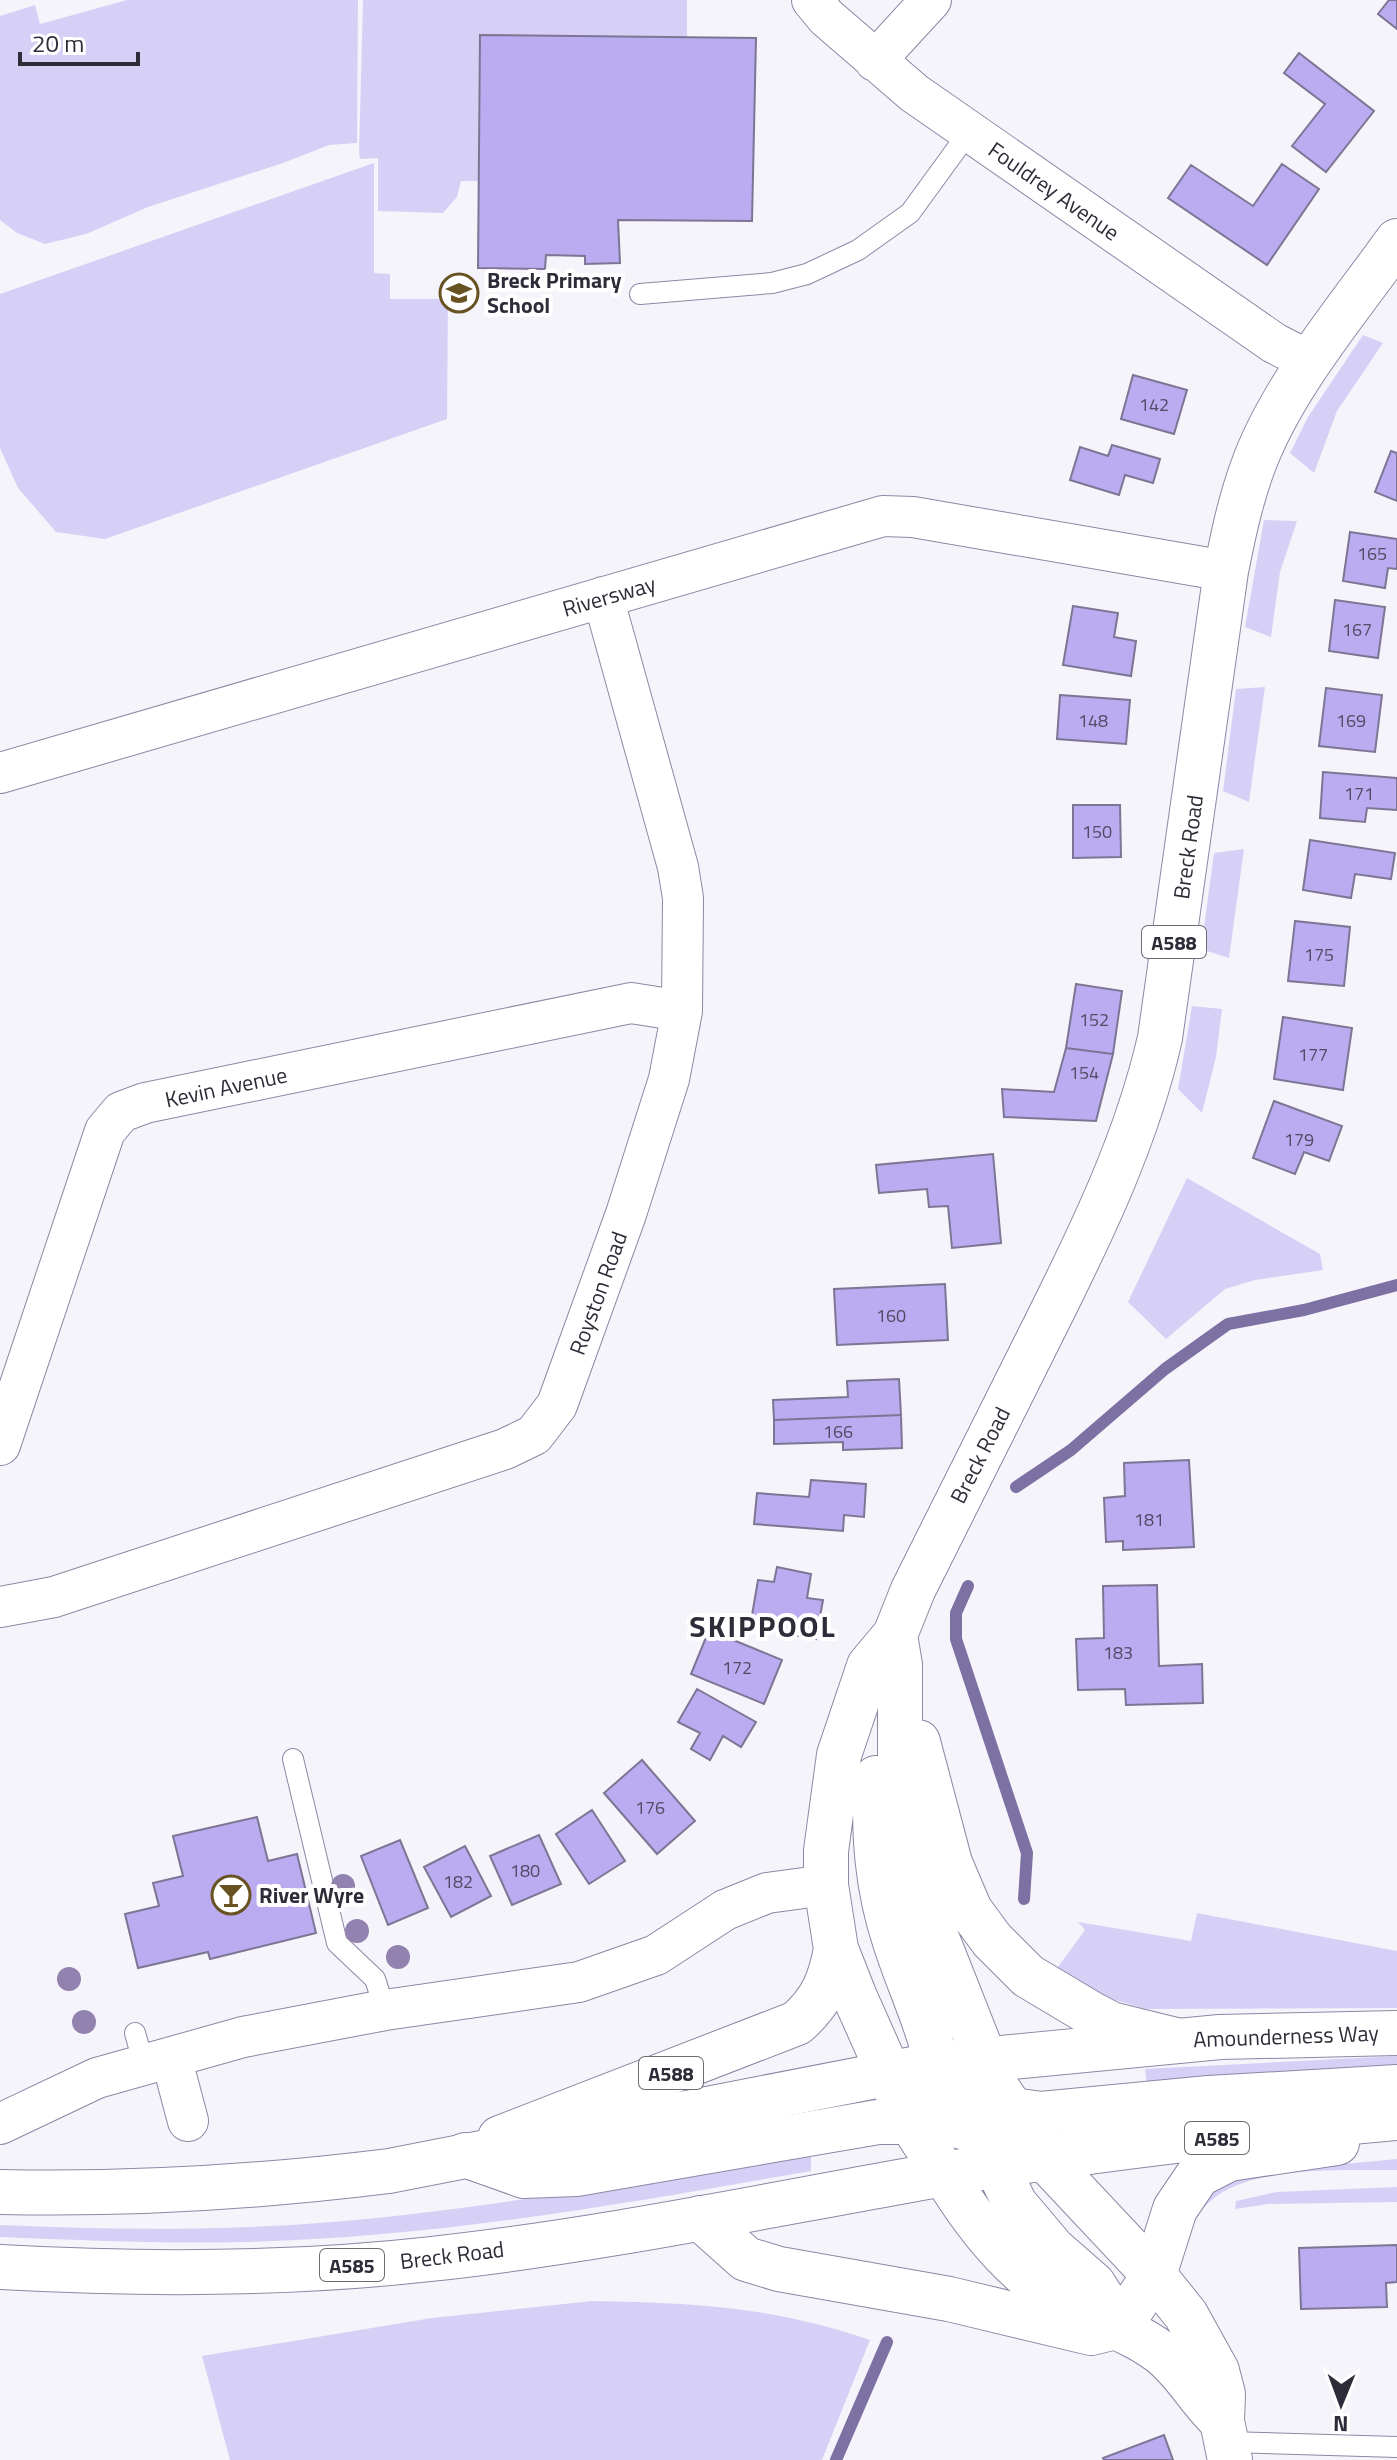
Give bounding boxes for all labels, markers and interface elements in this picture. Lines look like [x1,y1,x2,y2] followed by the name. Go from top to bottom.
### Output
[20,16,138,66] scale bar
[32,25,84,61] text: 20 m
[981,133,1127,249] street label: Fouldrey Avenue
[487,263,622,322] place label: Breck Primary School
[438,272,480,314] school or university icon: Breck Primary School
[1139,391,1169,418] house number: 142
[1357,540,1387,567] house number: 165
[558,566,660,626] street label: Riversway
[1342,616,1372,643] house number: 167
[1078,707,1108,734] house number: 148
[1336,707,1366,734] house number: 169
[1344,780,1374,807] house number: 171
[1164,793,1212,901] street label: Breck Road
[1082,818,1112,845] house number: 150
[1142,926,1206,958] road number: A588
[1304,941,1334,968] house number: 175
[1079,1006,1109,1033] house number: 152
[1298,1041,1328,1068] house number: 177
[162,1057,290,1117] street label: Kevin Avenue
[1069,1059,1099,1086] house number: 154
[1284,1126,1314,1153] house number: 179
[560,1227,636,1359] street label: Royston Road
[876,1302,906,1329] house number: 160
[941,1401,1019,1509] street label: Breck Road
[823,1418,853,1445] house number: 166
[1134,1506,1164,1533] house number: 181
[689,1603,837,1649] district label: SKIPPOOL
[1103,1639,1133,1666] house number: 183
[722,1654,752,1681] house number: 172
[635,1794,665,1821] house number: 176
[510,1857,540,1884] house number: 180
[443,1868,473,1895] house number: 182
[210,1874,252,1916] bar icon: River Wyre
[259,1878,364,1912] place label: River Wyre
[1193,2016,1380,2056] street label: Amounderness Way
[639,2057,703,2089] road number: A588
[1185,2122,1249,2154] road number: A585
[398,2232,506,2278] street label: Breck Road
[320,2249,384,2281] road number: A585
[1301,2364,1381,2444] north arrow
[1333,2407,1349,2441] text: N

